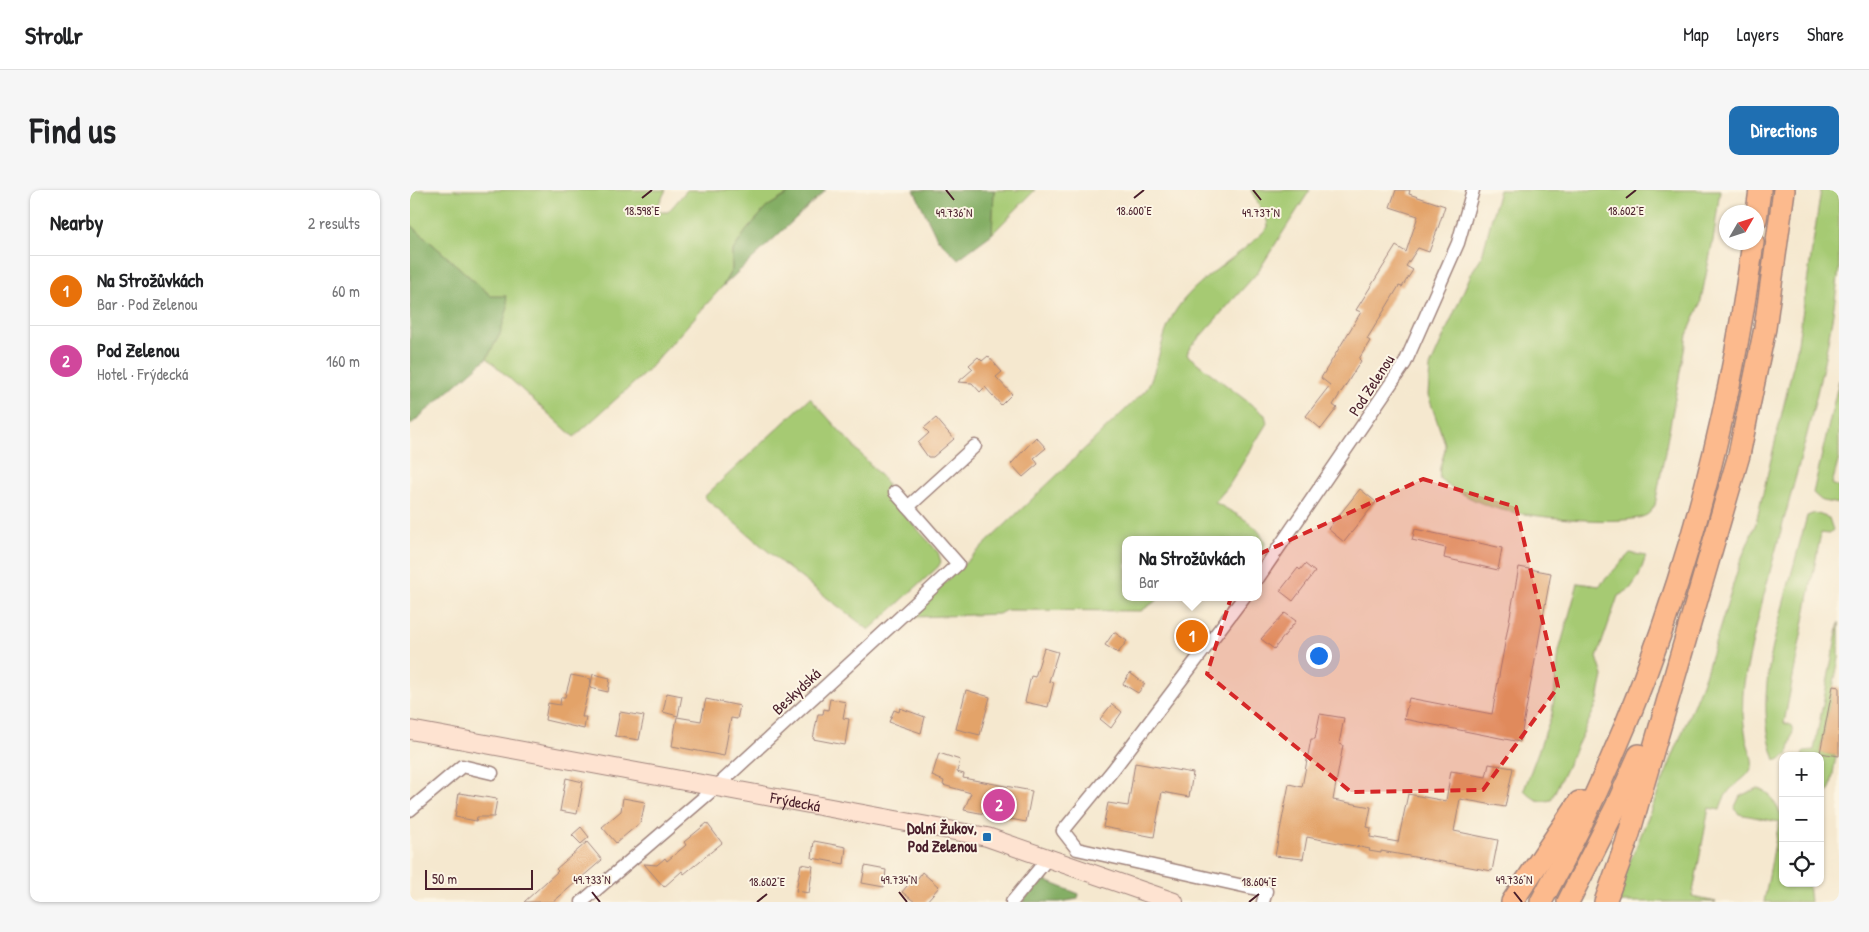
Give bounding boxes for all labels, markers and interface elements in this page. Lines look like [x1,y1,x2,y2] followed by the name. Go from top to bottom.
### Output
[25,19,83,51] text: Strollr
[1683,22,1709,47] text: Map
[1737,22,1779,47] text: Layers
[1807,22,1844,47] text: Share
[1729,106,1839,155] button: Directions
[30,107,116,154] text: Find us
[625,202,660,219] text: 18.598°E
[1116,202,1153,219] text: 18.600°E
[1608,202,1645,219] text: 18.602°E
[936,204,972,221] text: 49.736°N
[1242,204,1280,221] text: 49.737°N
[1719,205,1764,250] north arrow
[50,208,103,237] text: Nearby
[308,212,360,234] text: 2 results
[97,267,203,293] text: Na Strožůvkách
[63,280,69,302] text: 1
[332,280,360,302] text: 60 m
[97,293,197,315] text: Bar · Pod Zelenou
[97,337,179,363] text: Pod Zelenou
[1343,349,1399,420] street label: Pod Zelenou
[62,350,70,372] text: 2
[326,350,360,372] text: 160 m
[97,363,188,385] text: Hotel · Frýdecká
[1122,536,1262,601] popup
[1139,545,1245,571] text: Na Strožůvkách
[1139,571,1159,593] text: Bar
[1176,617,1208,655] pin: 1
[1306,643,1332,669] your location
[767,663,825,719] street label: Beskydská
[1779,752,1824,887] map controls
[1779,752,1824,797] button: +
[767,786,822,817] street label: Frýdecká
[983,786,1015,824] pin: 2
[1779,797,1824,842] button: −
[907,817,978,857] place label: Dolní Žukov, Pod Zelenou
[981,831,993,843] marker: Dolní Žukov, Pod Zelenou
[1779,842,1824,887] button: locate
[425,867,532,890] scale bar
[432,869,457,888] text: 50 m
[573,871,611,888] text: 49.733°N
[881,871,917,888] text: 49.734°N
[1496,871,1532,888] text: 49.736°N
[749,873,786,890] text: 18.602°E
[1242,873,1277,890] text: 18.604°E

